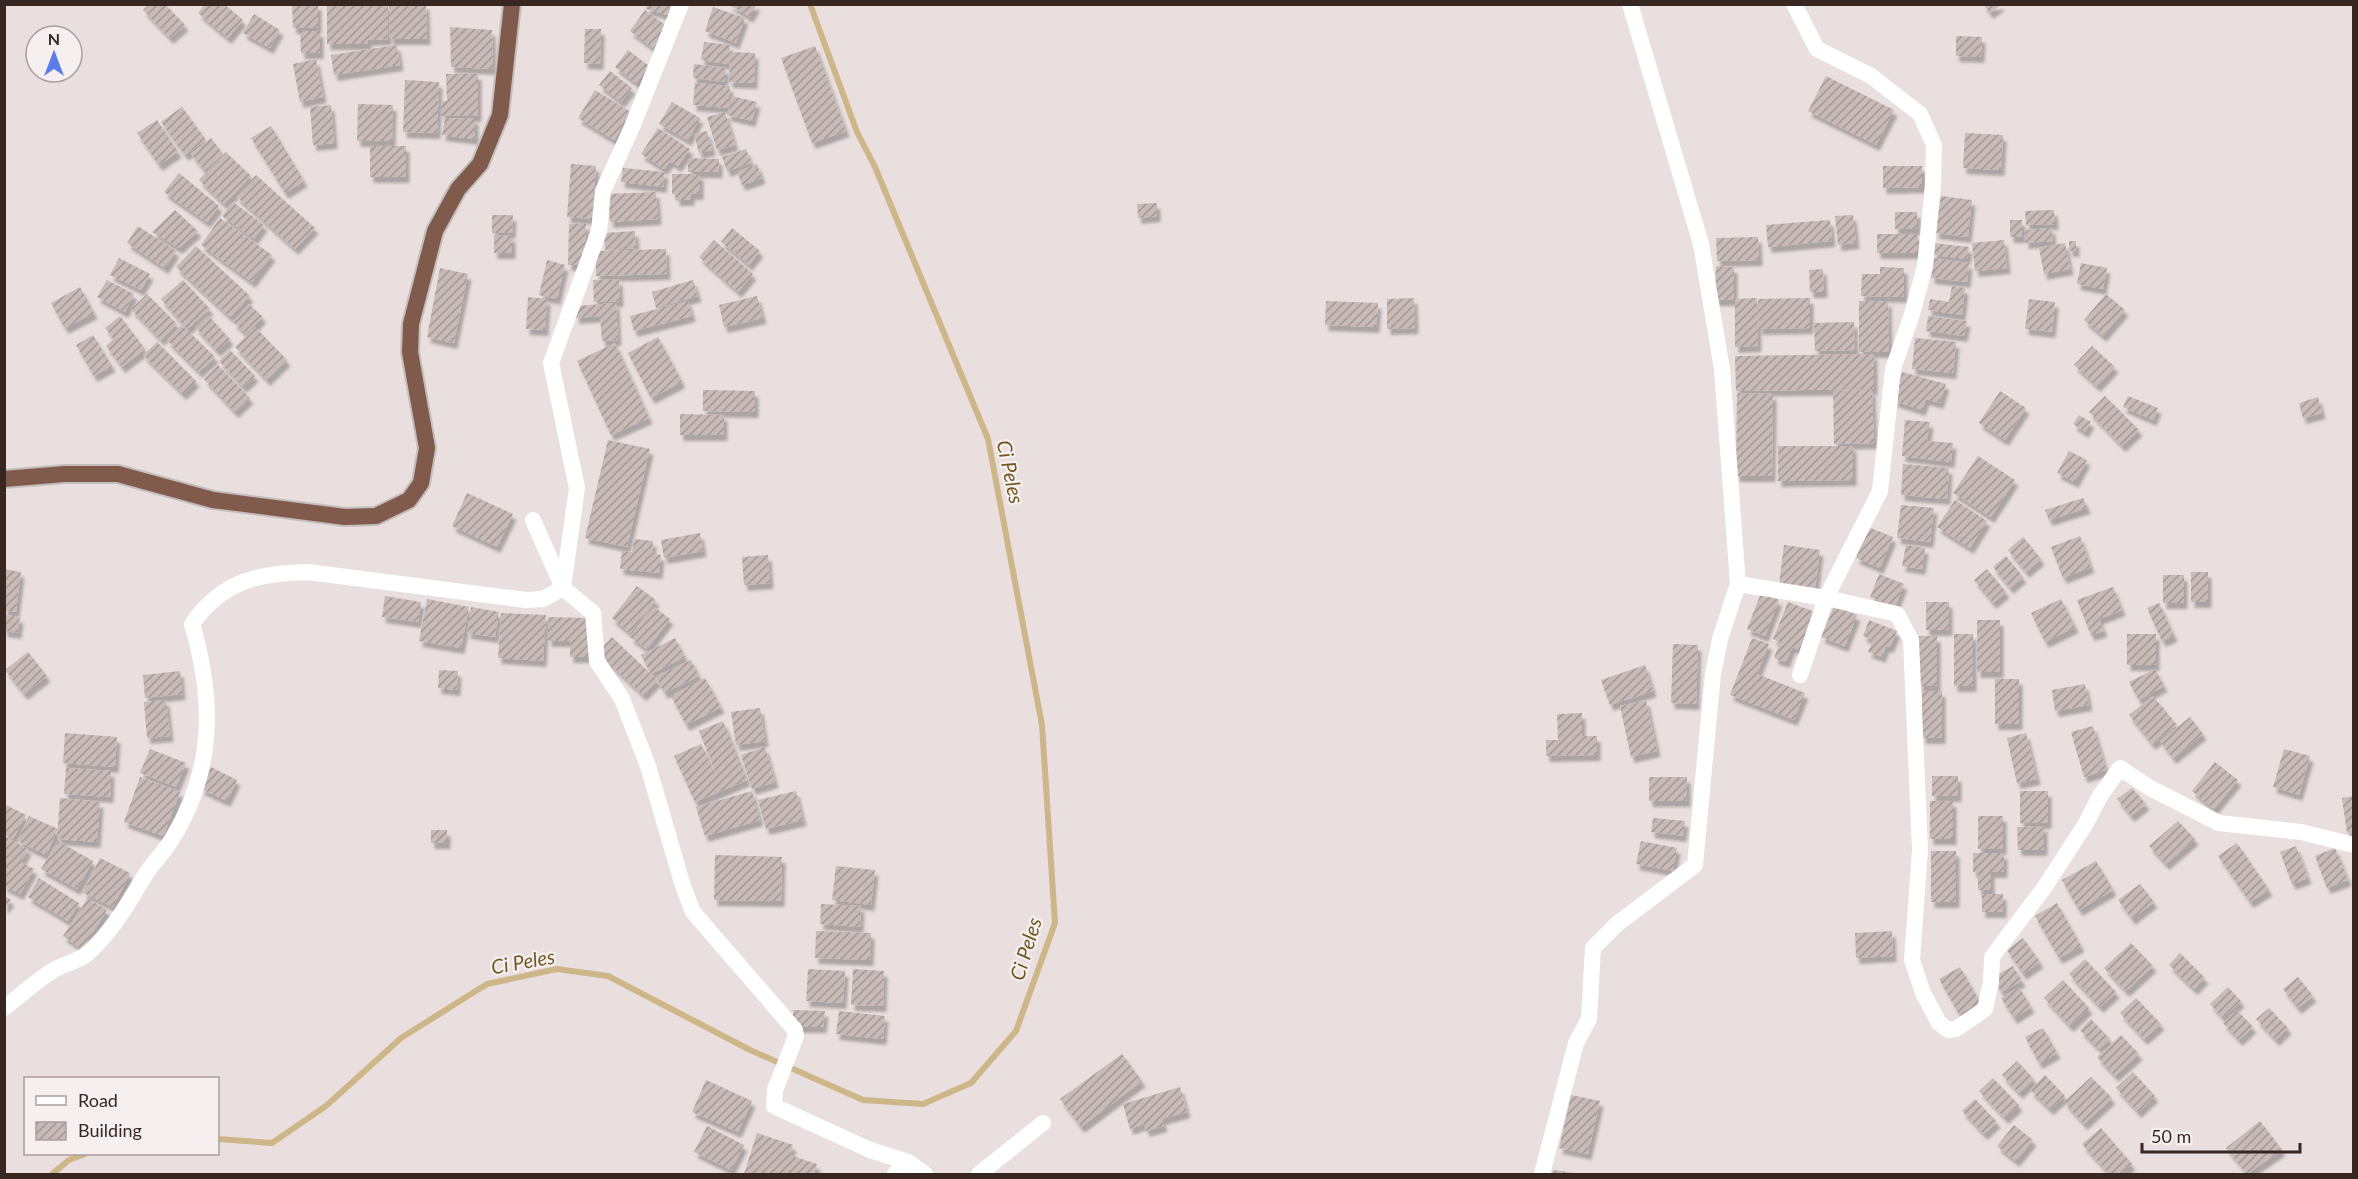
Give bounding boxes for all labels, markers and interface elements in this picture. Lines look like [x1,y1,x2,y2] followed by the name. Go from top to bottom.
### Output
[24,24,84,84] north arrow
[48,29,60,48] text: N
[993,438,1029,506] water label: Ci Peles
[1004,915,1046,983] water label: Ci Peles
[489,944,557,978] water label: Ci Peles
[24,1077,219,1155] legend
[78,1089,118,1111] text: Road
[2142,1116,2300,1154] scale bar
[78,1119,142,1141] text: Building
[2151,1125,2191,1147] text: 50 m

